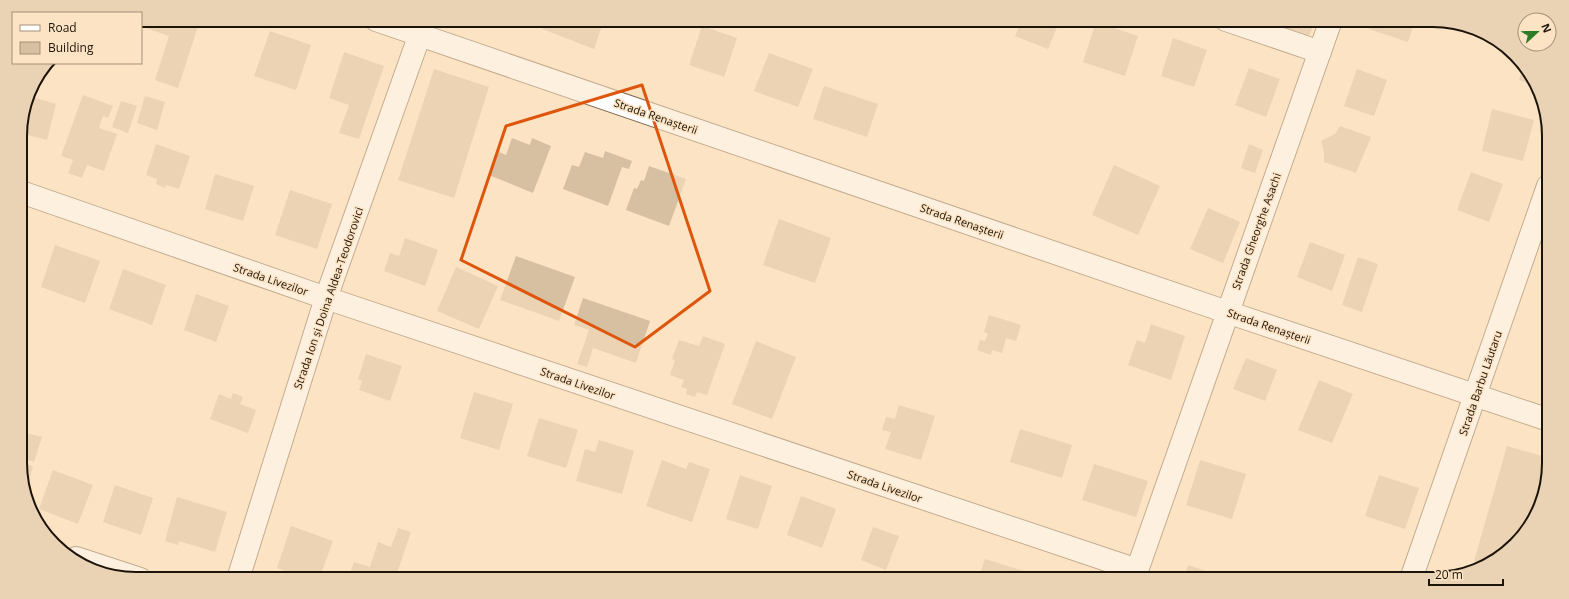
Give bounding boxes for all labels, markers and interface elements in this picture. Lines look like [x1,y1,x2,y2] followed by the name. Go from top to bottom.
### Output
[12,12,142,64] legend
[1517,12,1557,52] north arrow
[48,19,77,36] text: Road
[1538,21,1555,35] text: N
[48,39,94,56] text: Building
[612,95,700,137] street label: Strada Renașterii
[1228,171,1284,291] street label: Strada Gheorghe Asachi
[918,200,1006,242] street label: Strada Renașterii
[290,205,366,391] street label: Strada Ion și Doina Aldea-Teodorovici
[232,259,311,299] street label: Strada Livezilor
[1225,305,1313,347] street label: Strada Renașterii
[1455,328,1505,438] street label: Strada Barbu Lăutaru
[539,363,618,403] street label: Strada Livezilor
[846,466,925,506] street label: Strada Livezilor
[1429,561,1503,587] scale bar
[1435,566,1463,583] text: 20 m

